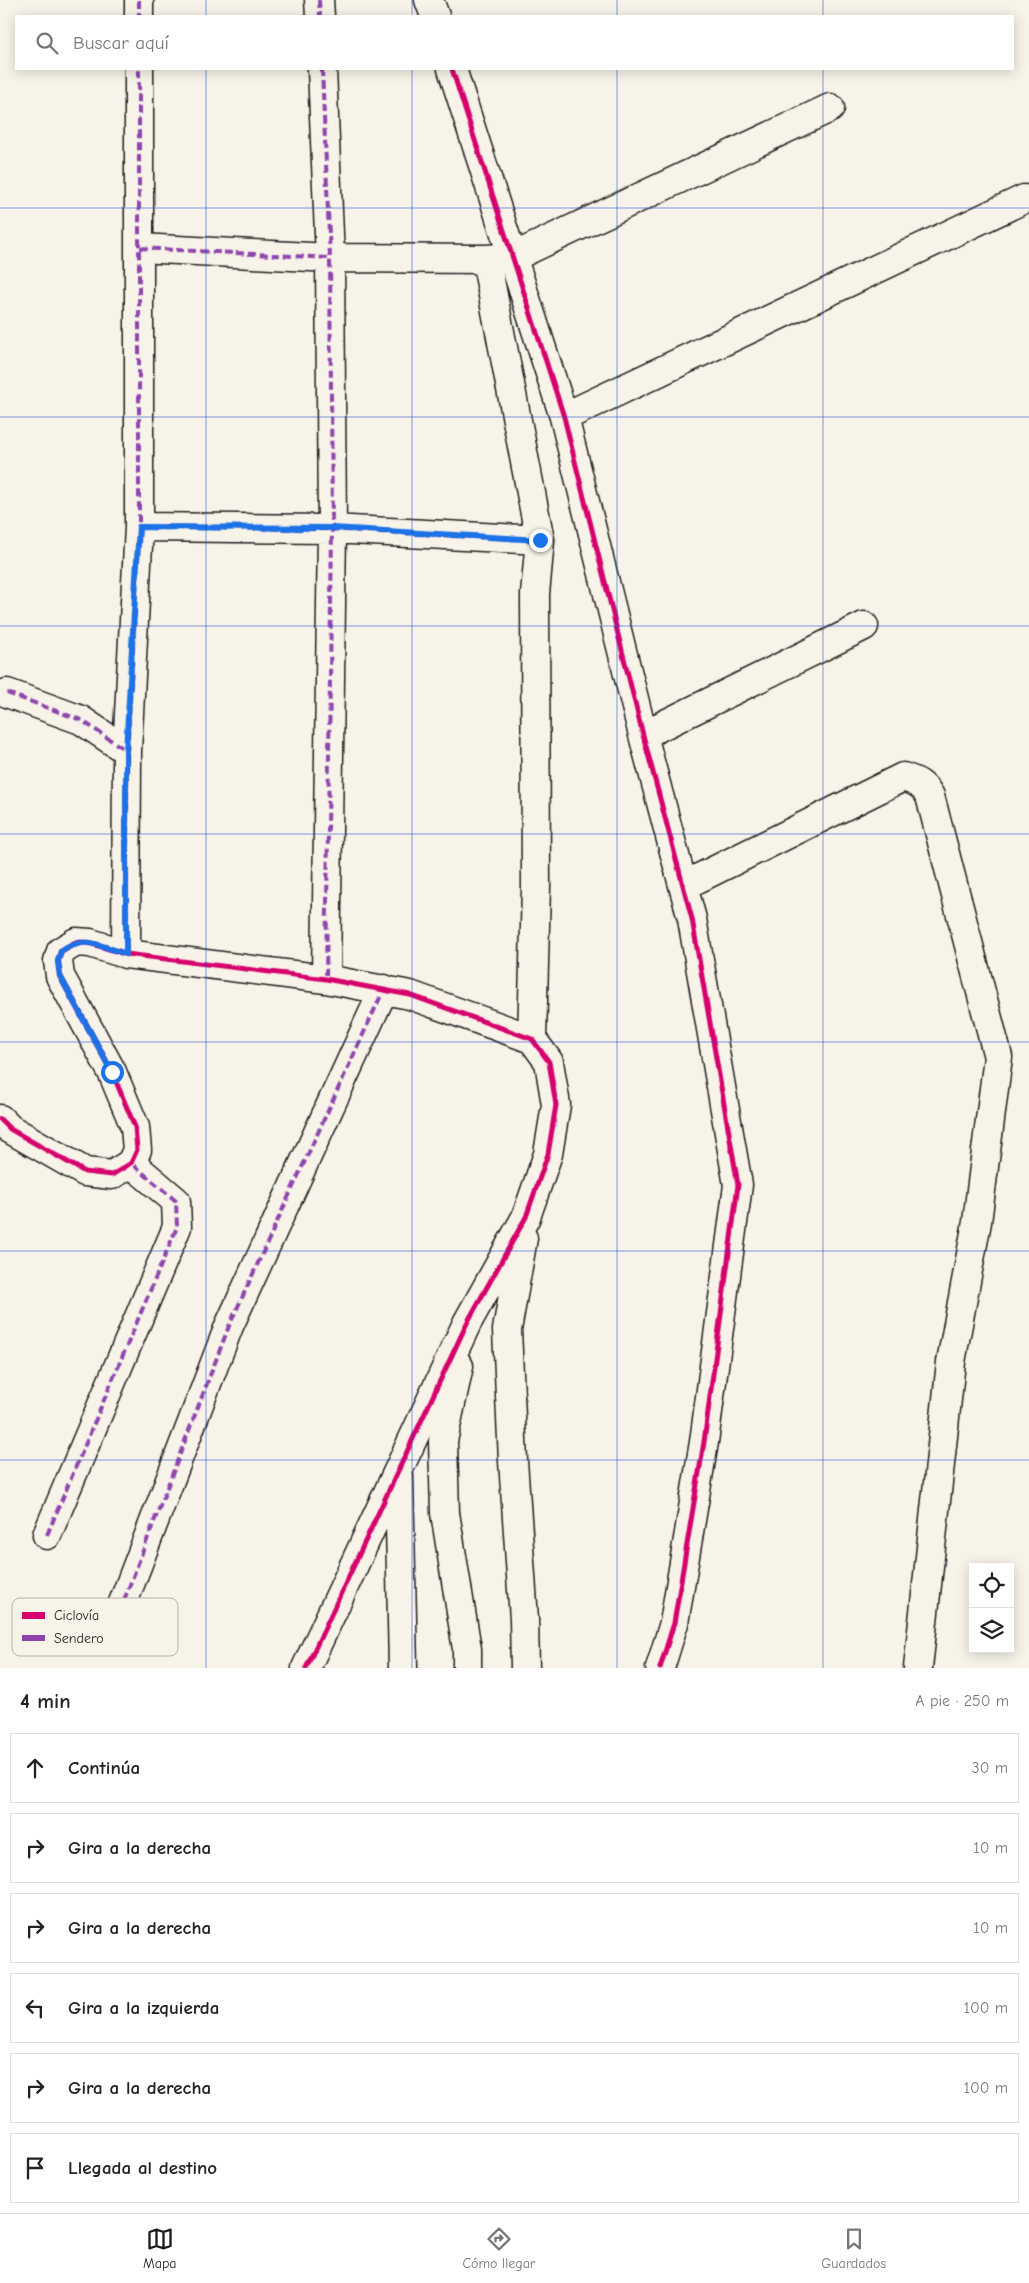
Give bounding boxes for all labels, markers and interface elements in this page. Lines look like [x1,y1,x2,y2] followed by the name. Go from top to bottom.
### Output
[15,15,1014,70] search box
[33,29,61,57] icon: search
[73,32,169,54] text: Buscar aquí
[529,529,552,552] route end
[101,1061,124,1084] route start
[969,1563,1014,1653] map controls
[969,1563,1014,1608] button: locate
[12,1598,178,1656] legend
[54,1607,99,1624] text: Ciclovía
[969,1608,1014,1653] button: layers
[54,1630,104,1647] text: Sendero
[20,1689,71,1713] text: 4 min
[915,1692,1009,1710] text: A pie · 250 m
[21,1754,49,1782] icon: ahead
[68,1757,140,1779] text: Continúa
[972,1759,1008,1777] text: 30 m
[21,1834,49,1862] icon: right
[68,1837,211,1859] text: Gira a la derecha
[973,1839,1008,1857] text: 10 m
[21,1914,49,1942] icon: right
[68,1917,211,1939] text: Gira a la derecha
[973,1919,1008,1937] text: 10 m
[21,1994,49,2022] icon: left
[68,1997,219,2019] text: Gira a la izquierda
[964,1999,1008,2017] text: 100 m
[21,2074,49,2102] icon: right
[68,2077,211,2099] text: Gira a la derecha
[964,2079,1008,2097] text: 100 m
[21,2154,49,2182] icon: arrive
[68,2157,217,2179] text: Llegada al destino
[143,2225,177,2272] tab: Mapa
[462,2225,535,2272] tab: Cómo llegar
[821,2225,886,2272] tab: Guardados

